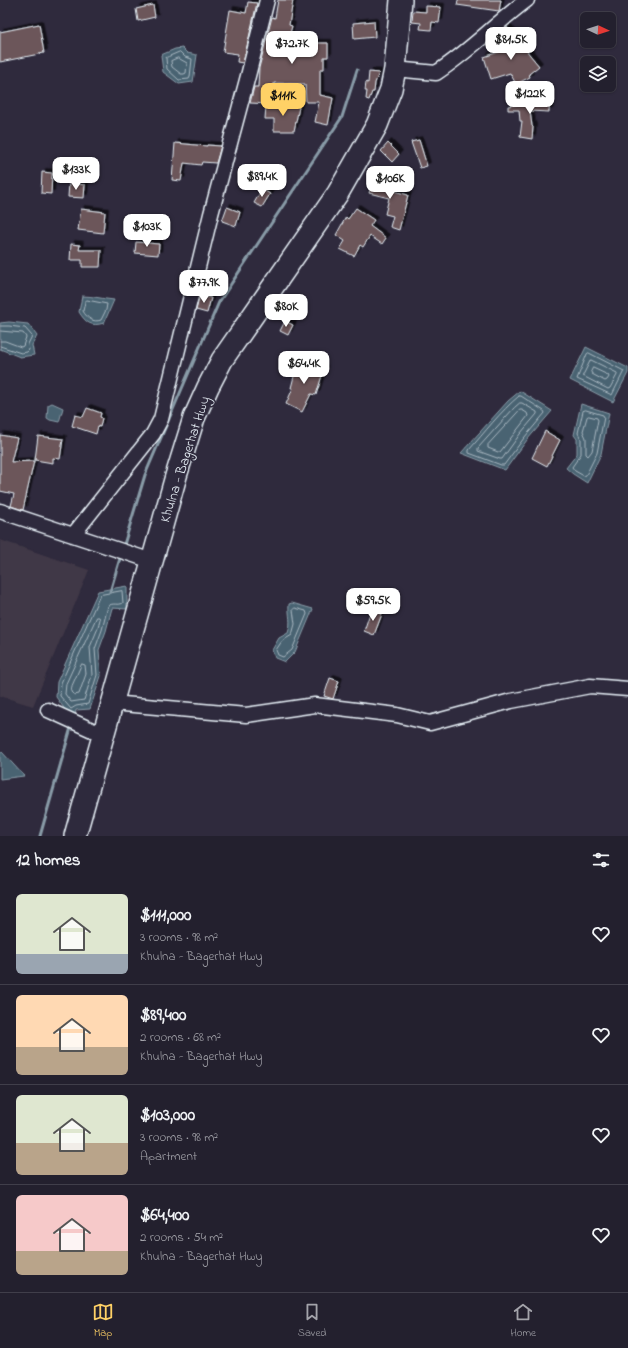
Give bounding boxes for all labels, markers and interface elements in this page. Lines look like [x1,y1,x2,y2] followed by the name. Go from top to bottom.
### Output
[580,12,616,48] north arrow
[580,12,616,92] map controls
[478,27,544,61] pin: $81.5K
[494,30,528,49] text: $81.5K
[259,31,325,65] pin: $72.7K
[275,34,309,53] text: $72.7K
[580,56,616,92] button: layers
[502,81,558,115] pin: $122K
[255,83,311,117] pin: $111K
[514,84,546,103] text: $122K
[270,86,296,105] text: $111K
[48,157,104,191] pin: $133K
[61,160,91,179] text: $133K
[229,164,295,198] pin: $89.4K
[362,166,418,200] pin: $106K
[247,167,277,186] text: $89.4K
[375,169,405,188] text: $106K
[119,214,175,248] pin: $103K
[132,217,162,236] text: $103K
[171,270,237,304] pin: $77.9K
[188,273,220,292] text: $77.9K
[262,294,310,328] pin: $80K
[274,297,298,316] text: $80K
[271,351,337,385] pin: $64.4K
[287,354,321,373] text: $64.4K
[155,393,217,526] street label: Khulna - Bagerhat Hwy
[340,588,406,622] pin: $59.5K
[355,591,391,610] text: $59.5K
[16,848,80,873] text: 12 homes
[590,849,612,871] icon: filters
[140,903,191,928] text: $111,000
[48,910,96,958] icon: home
[590,923,612,945] icon: heart
[140,928,218,947] text: 3 rooms · 98 m²
[140,947,262,966] text: Khulna - Bagerhat Hwy
[140,1003,186,1028] text: $89,400
[48,1011,96,1059] icon: home
[590,1024,612,1046] icon: heart
[140,1028,221,1047] text: 2 rooms · 68 m²
[140,1047,262,1066] text: Khulna - Bagerhat Hwy
[140,1103,195,1128] text: $103,000
[48,1111,96,1159] icon: home
[590,1124,612,1146] icon: heart
[140,1128,218,1147] text: 3 rooms · 98 m²
[140,1147,197,1166] text: Apartment
[140,1203,189,1228] text: $64,400
[48,1211,96,1259] icon: home
[590,1224,612,1246] icon: heart
[140,1228,223,1247] text: 2 rooms · 54 m²
[140,1247,262,1266] text: Khulna - Bagerhat Hwy
[92,1301,114,1341] tab: Map
[298,1301,327,1341] tab: Saved
[510,1301,536,1341] tab: Home

